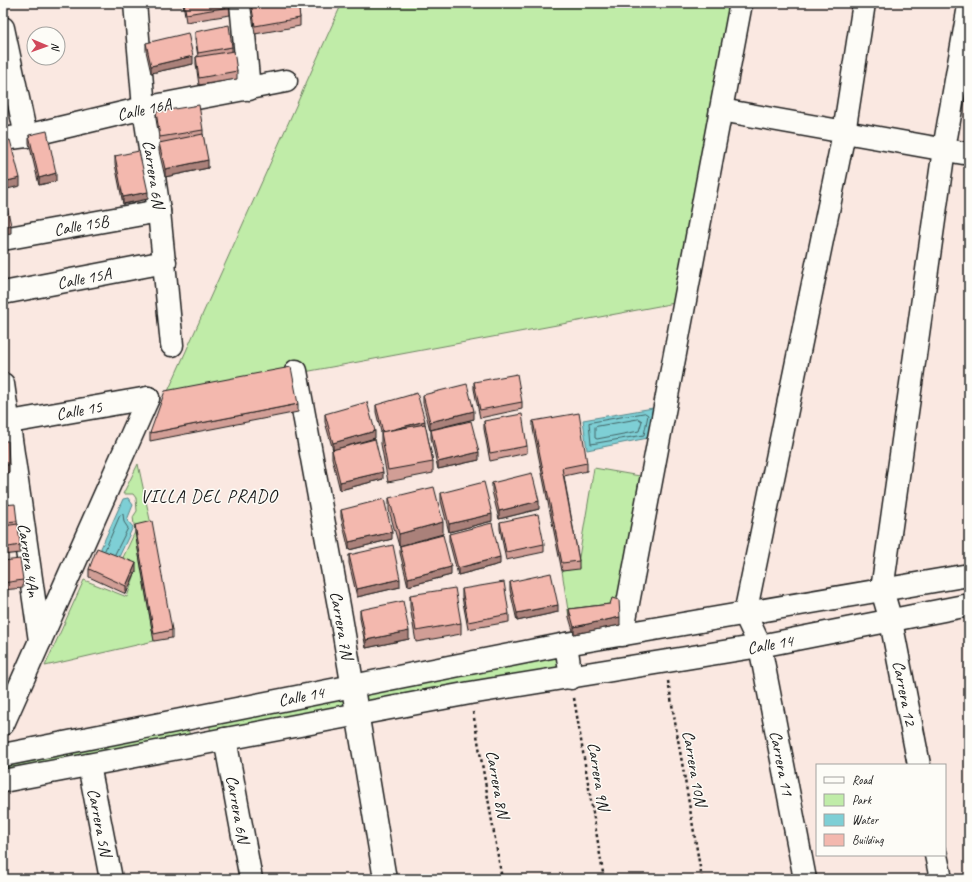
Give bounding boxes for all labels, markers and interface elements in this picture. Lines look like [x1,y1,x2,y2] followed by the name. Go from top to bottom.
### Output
[26,26,66,66] north arrow
[49,43,63,52] text: N
[115,93,174,125] street label: Calle 16A
[138,139,170,212] street label: Carrera 6N
[52,210,111,241] street label: Calle 15B
[55,263,114,294] street label: Calle 15A
[55,396,105,425] street label: Calle 15
[140,485,279,507] district label: VILLA DEL PRADO
[13,522,44,600] street label: Carrera 4An
[325,590,358,663] street label: Carrera 7N
[746,630,797,659] street label: Calle 14
[888,659,921,729] street label: Carrera 12
[276,681,328,711] street label: Calle 14
[678,729,712,810] street label: Carrera 10N
[765,729,798,799] street label: Carrera 11
[583,741,615,814] street label: Carrera 9N
[481,749,514,822] street label: Carrera 8N
[816,764,946,856] legend
[852,772,874,788] text: Road
[221,774,254,847] street label: Carrera 6N
[83,787,117,860] street label: Carrera 5N
[852,792,873,808] text: Park
[852,812,880,828] text: Water
[852,832,884,848] text: Building

